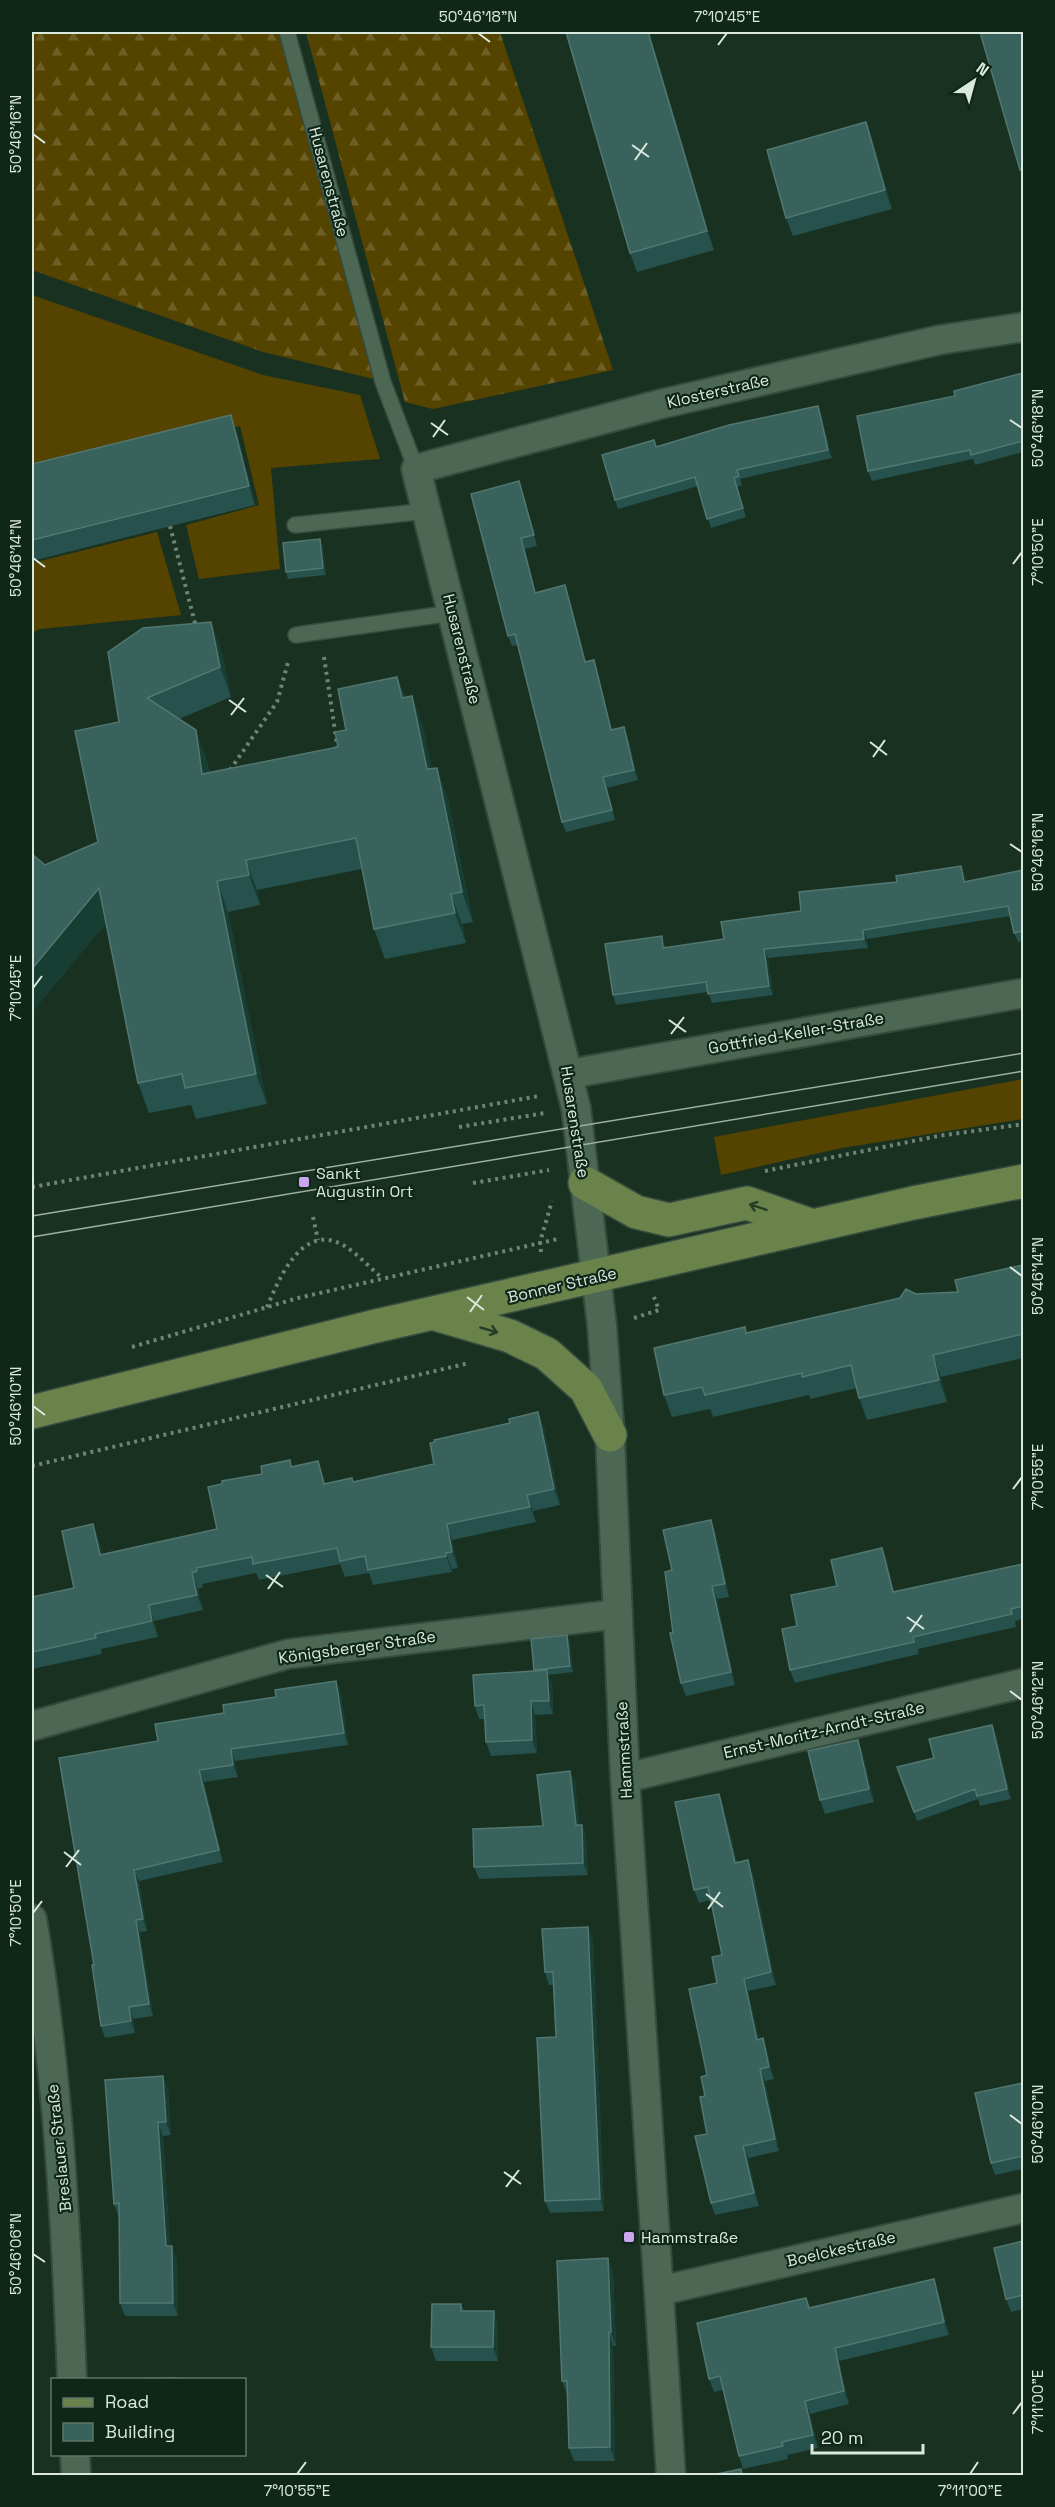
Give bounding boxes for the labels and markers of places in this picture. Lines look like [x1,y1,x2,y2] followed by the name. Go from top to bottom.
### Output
[316,1163,413,1202] place label: Sankt Augustin Ort
[297,1175,311,1189] marker: Sankt Augustin Ort
[641,2227,738,2248] place label: Hammstraße
[622,2230,636,2244] marker: Hammstraße

